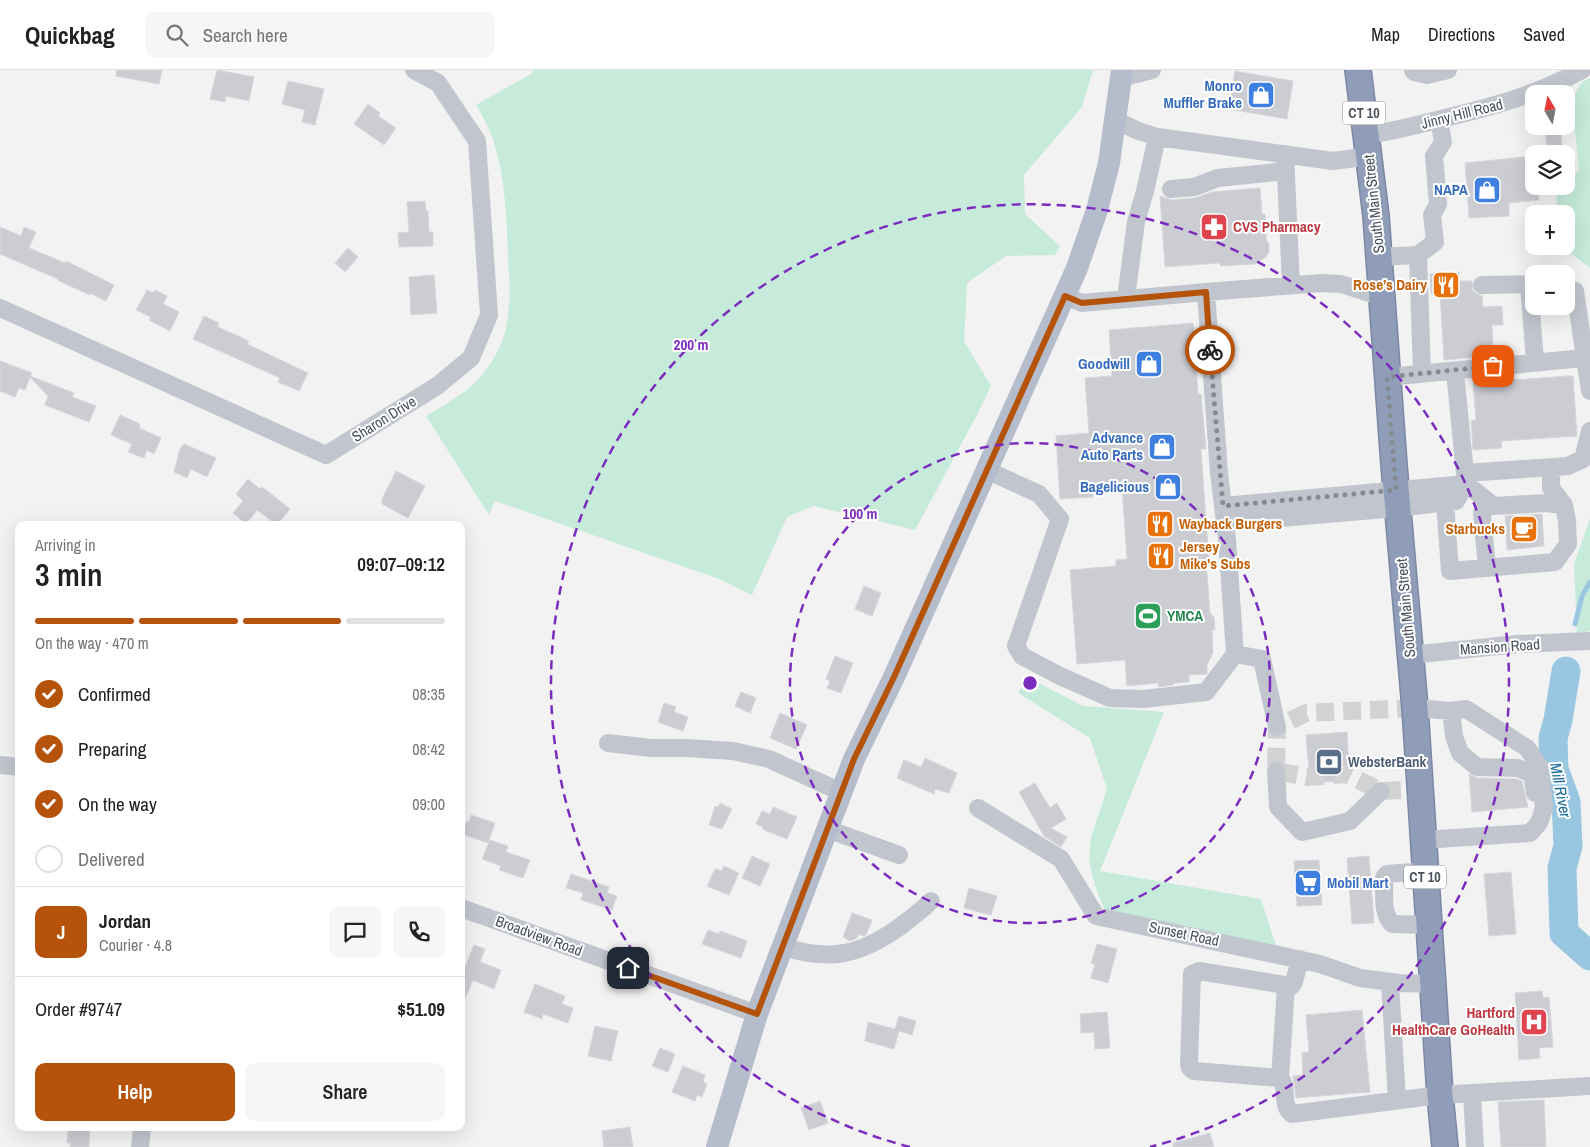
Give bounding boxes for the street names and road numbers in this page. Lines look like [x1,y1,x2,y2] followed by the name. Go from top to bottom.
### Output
[1419,93,1505,134] street label: Jinny Hill Road
[1343,102,1385,124] road number: CT 10
[1358,153,1389,254] street label: South Main Street
[347,390,420,447] street label: Sharon Drive
[1391,557,1420,658] street label: South Main Street
[1459,633,1541,660] street label: Mansion Road
[1404,866,1446,889] road number: CT 10
[493,910,585,961] street label: Broadview Road
[1147,916,1221,951] street label: Sunset Road

